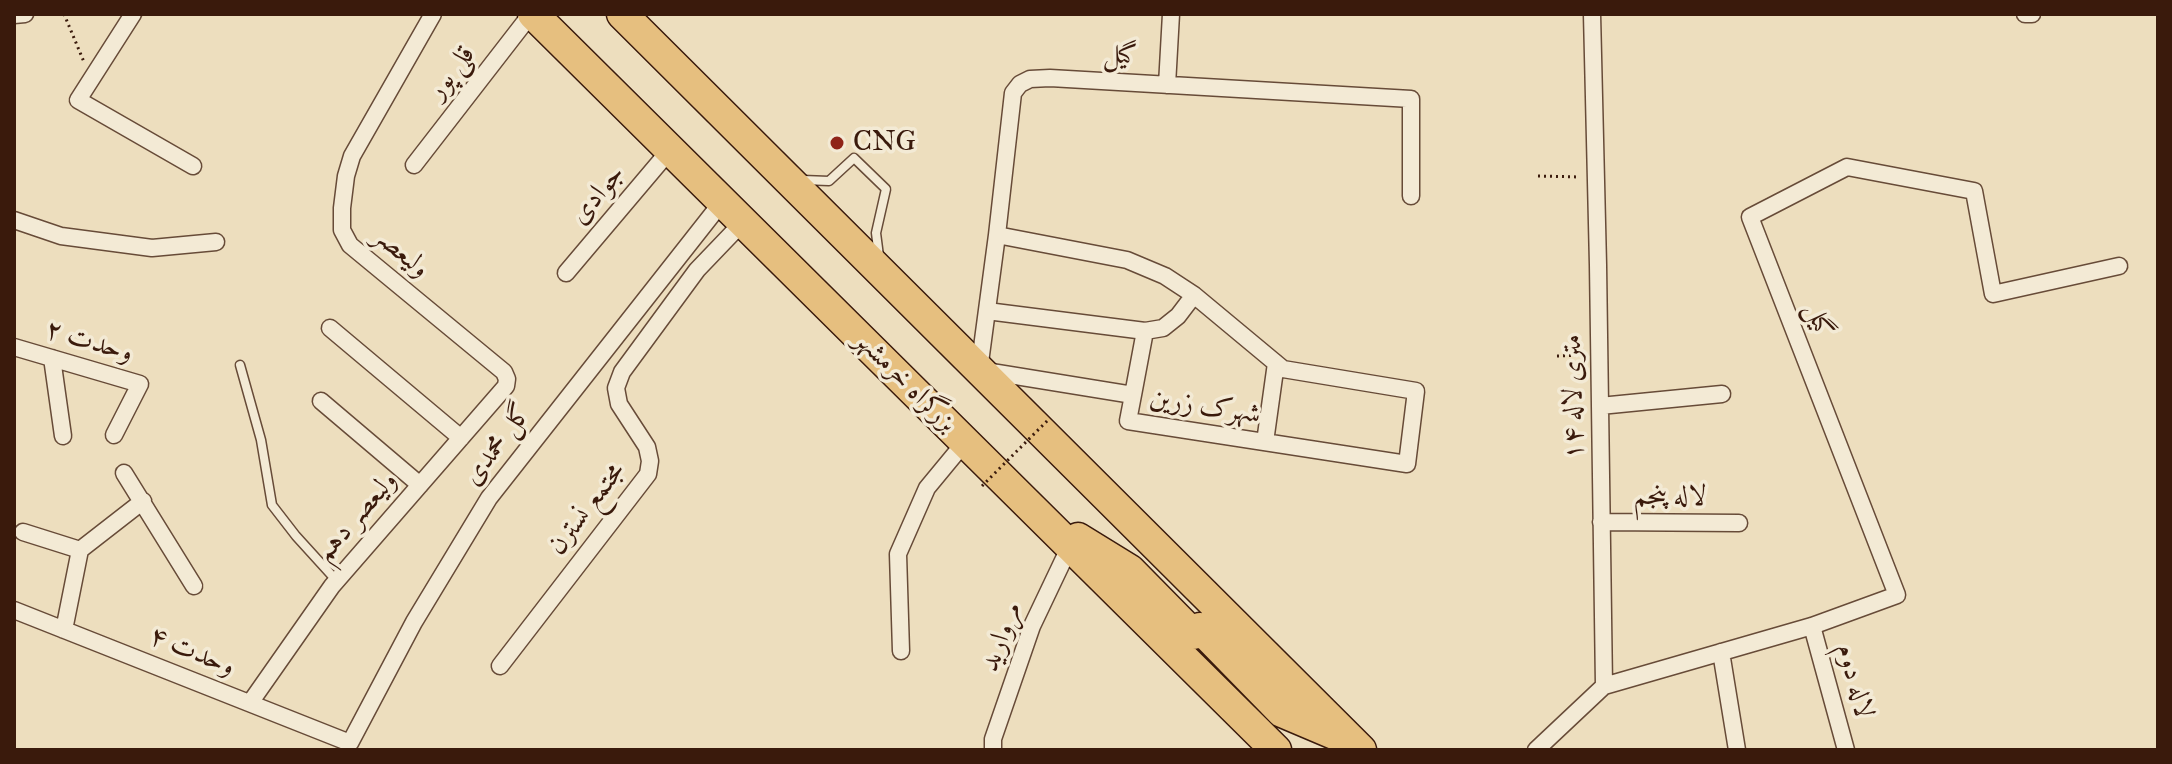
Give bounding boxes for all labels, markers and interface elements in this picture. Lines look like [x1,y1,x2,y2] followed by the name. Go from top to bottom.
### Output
[1102,38,1138,74] street label: گیل
[421,39,483,107] street label: قلی پور
[853,126,916,160] place label: CNG
[828,134,846,152] marker: CNG
[563,158,633,232] street label: جوادی
[366,220,436,286] street label: ولیعصر
[1796,298,1840,342] street label: گیل
[41,313,137,371] street label: وحدت ۲
[847,324,963,440] street label: بزرگراه خرمشهر
[1556,334,1592,460] street label: ۱۴ متری لاله
[1147,382,1263,432] street label: شهرک زرین
[456,397,540,493] street label: گل محمدی
[541,456,633,562] street label: مجتمع نسترن
[309,465,405,569] street label: ولیعصر دهم
[1634,480,1706,514] street label: لاله پنجم
[973,597,1031,677] street label: مروارید
[144,620,240,684] street label: وحدت ۴
[1828,640,1880,722] street label: لاله دوم

